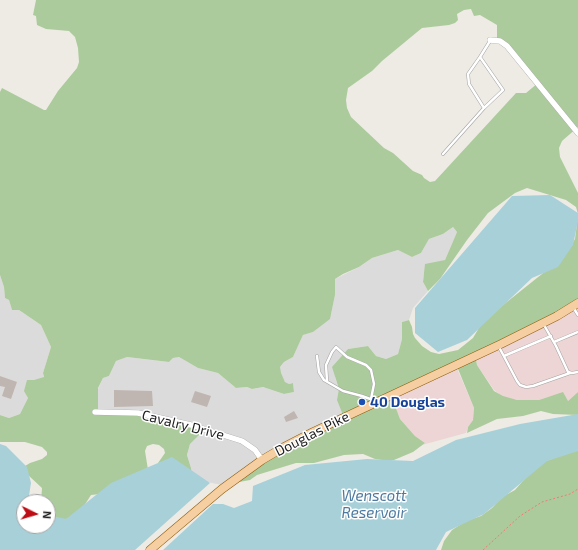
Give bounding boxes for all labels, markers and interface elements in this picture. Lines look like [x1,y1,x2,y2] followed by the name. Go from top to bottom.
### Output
[370,394,445,410] place label: 40 Douglas
[357,397,367,407] marker: 40 Douglas
[140,407,226,443] street label: Cavalry Drive
[272,408,352,460] street label: Douglas Pike
[341,487,407,522] water label: Wenscott Reservoir
[16,494,56,534] north arrow
[41,510,54,520] text: N

